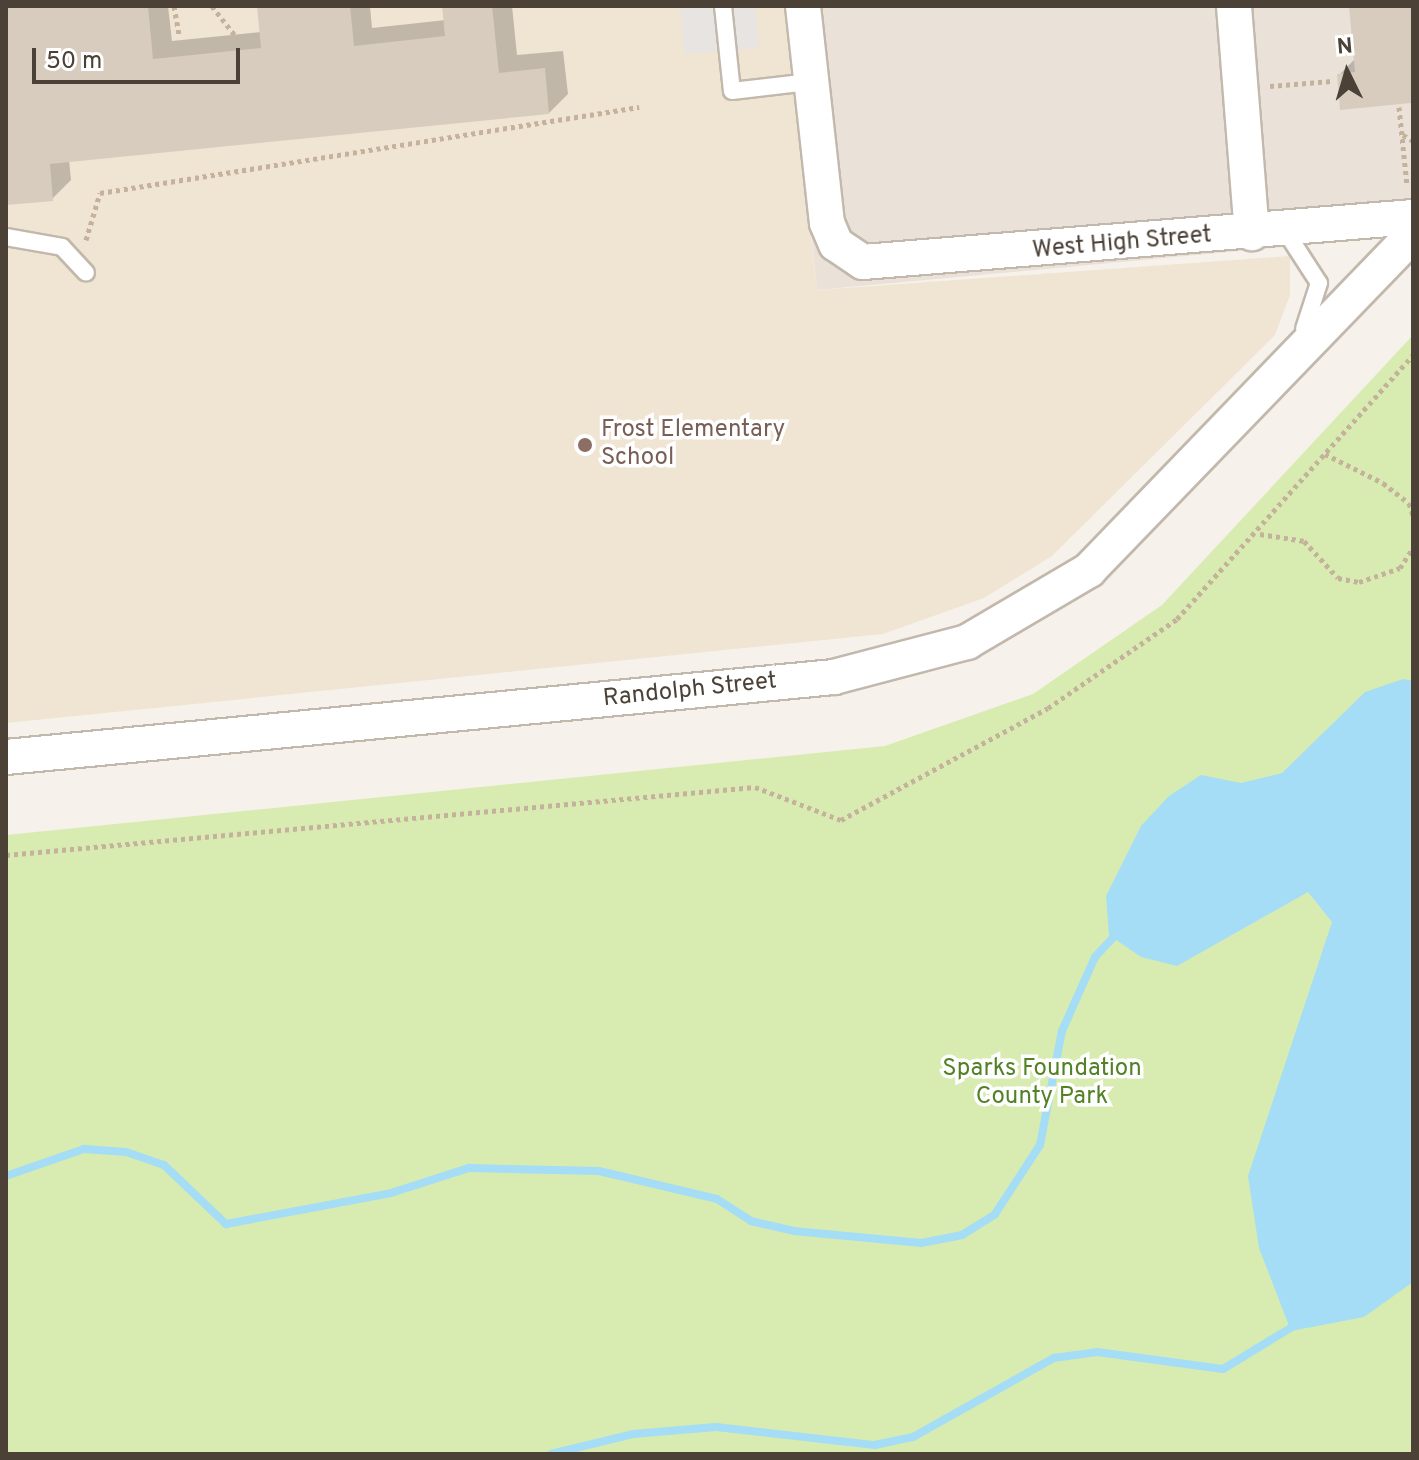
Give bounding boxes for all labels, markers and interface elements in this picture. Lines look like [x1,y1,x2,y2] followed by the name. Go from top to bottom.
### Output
[36,32,244,82] scale bar
[1307,32,1387,112] north arrow
[1336,33,1354,62] text: N
[46,47,102,77] text: 50 m
[1031,222,1213,266] street label: West High Street
[601,417,785,473] place label: Frost Elementary School
[576,436,594,454] marker: Frost Elementary School
[602,668,778,714] street label: Randolph Street
[942,1056,1142,1112] park label: Sparks Foundation County Park

